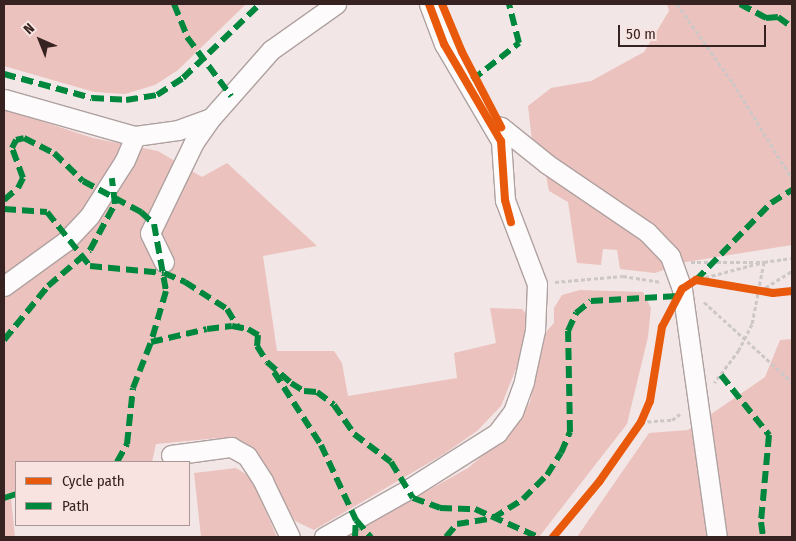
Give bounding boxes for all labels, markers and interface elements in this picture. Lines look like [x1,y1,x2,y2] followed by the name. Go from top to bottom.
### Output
[15,15,65,65] north arrow
[621,15,768,47] scale bar
[20,20,38,38] text: N
[626,25,656,43] text: 50 m
[15,461,190,526] legend
[62,472,125,490] text: Cycle path
[62,497,89,515] text: Path

